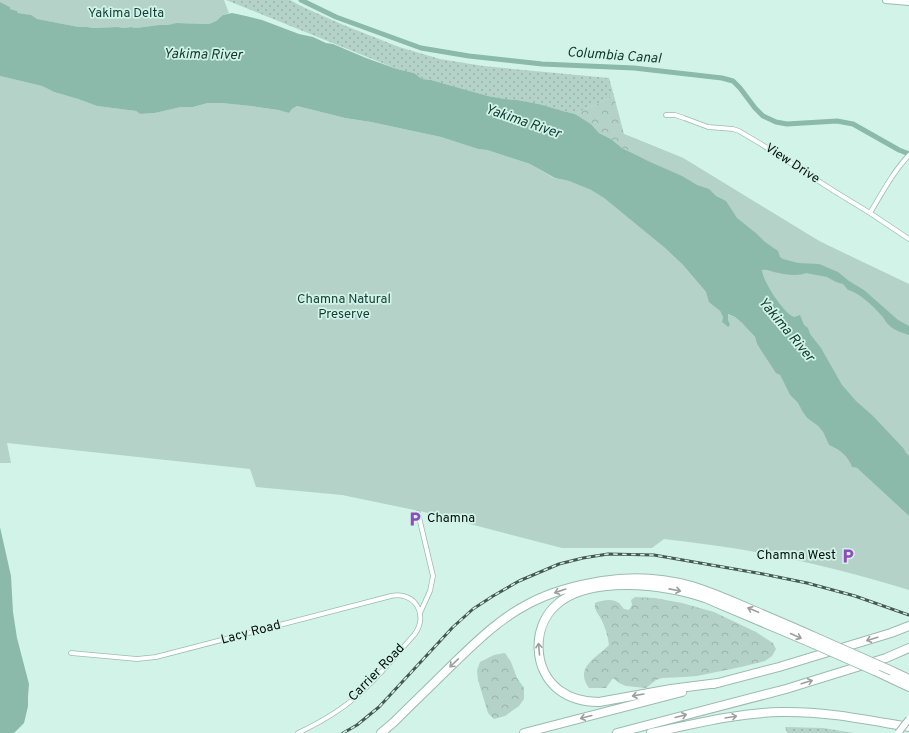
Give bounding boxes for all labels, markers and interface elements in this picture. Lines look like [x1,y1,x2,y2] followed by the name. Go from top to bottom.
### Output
[88,6,164,22] park label: Yakima Delta
[566,44,663,68] water label: Columbia Canal
[163,46,244,64] water label: Yakima River
[483,101,565,143] water label: Yakima River
[762,140,822,188] street label: View Drive
[297,292,391,323] park label: Chamna Natural Preserve
[754,294,819,367] water label: Yakima River
[406,510,424,528] parking icon: Chamna
[427,511,475,527] place label: Chamna
[839,547,857,565] parking icon: Chamna West
[757,548,836,564] place label: Chamna West
[668,586,681,594] one-way arrow
[555,587,567,595] one-way arrow
[748,606,760,613] one-way arrow
[219,617,283,649] street label: Lacy Road
[789,633,801,641] one-way arrow
[866,636,879,643] one-way arrow
[346,641,408,705] street label: Carrier Road
[535,643,542,656] one-way arrow
[449,658,459,668] one-way arrow
[800,678,813,685] one-way arrow
[632,691,645,699] one-way arrow
[675,712,688,719] one-way arrow
[724,713,737,721] one-way arrow
[580,714,593,721] one-way arrow

